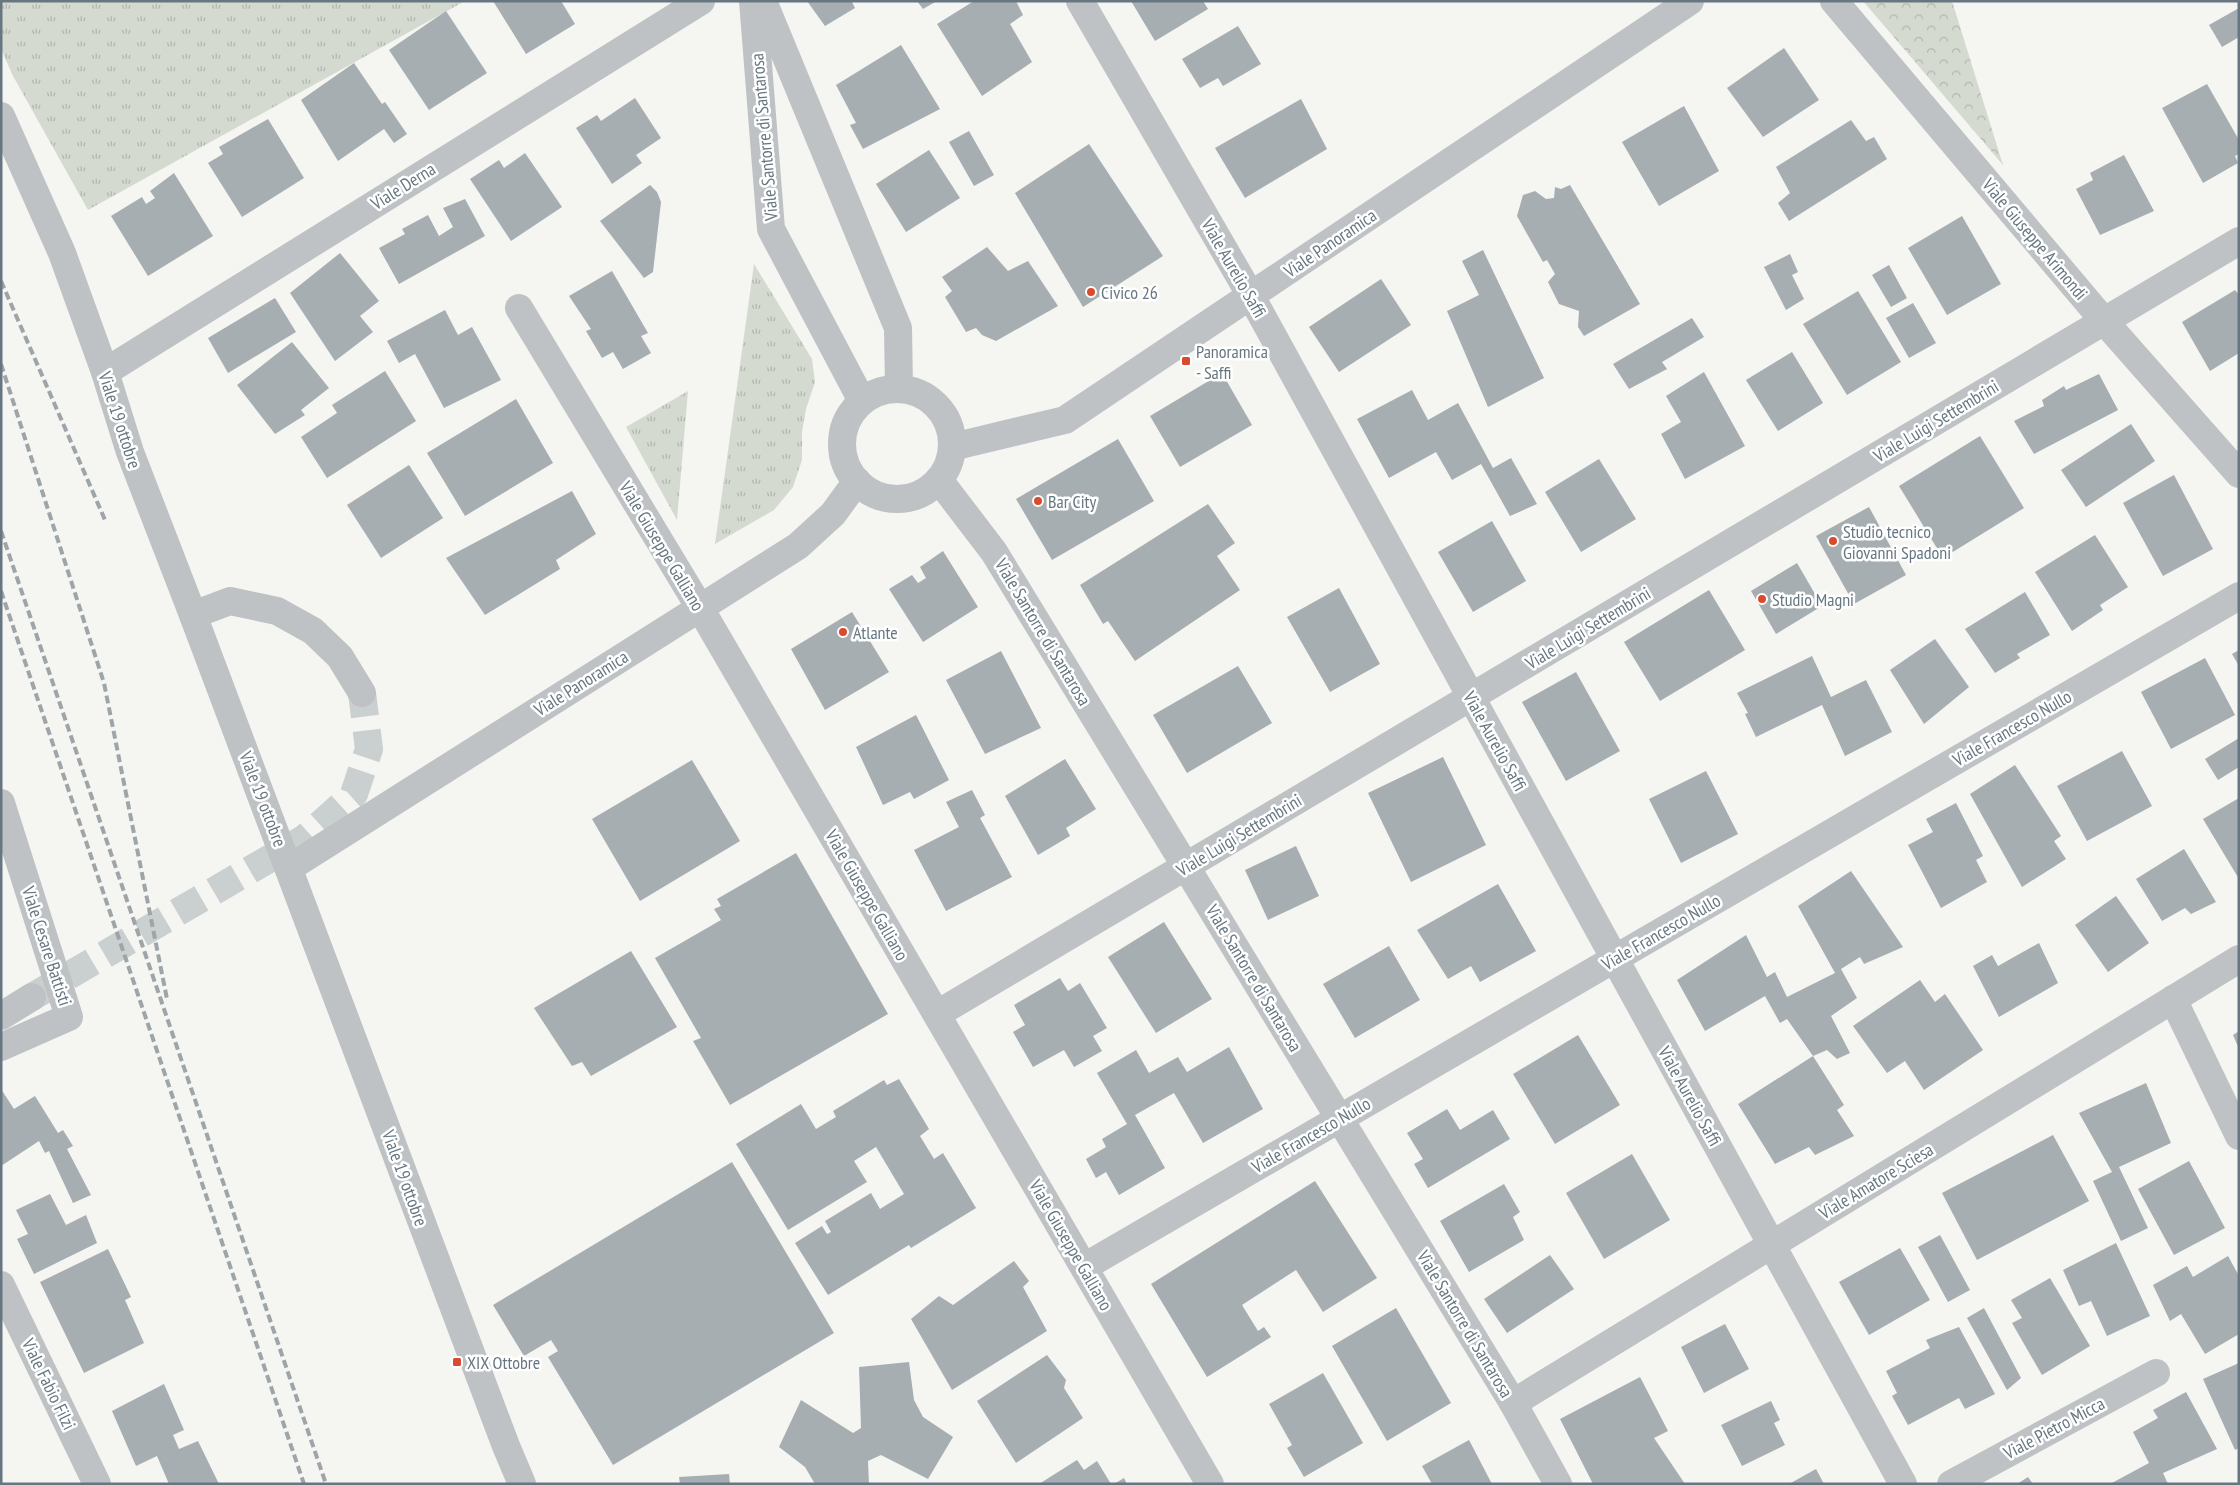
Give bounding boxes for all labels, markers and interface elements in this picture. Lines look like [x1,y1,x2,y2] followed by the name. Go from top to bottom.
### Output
[745,52,783,223] street label: Viale Santorre di Santarosa
[366,157,440,215] street label: Viale Derna
[1977,173,2093,305] street label: Viale Giuseppe Arimondi
[1278,204,1381,283] street label: Viale Panoramica
[1196,214,1272,321] street label: Viale Aurelio Saffi
[1101,281,1158,304] place label: Civico 26
[1085,286,1097,298] marker: Civico 26
[1196,340,1268,384] place label: Panoramica - Saffi
[1180,355,1192,367] marker: Panoramica - Saffi
[93,368,146,471] street label: Viale 19 ottobre
[1868,375,2003,468] street label: Viale Luigi Settembrini
[614,476,710,615] street label: Viale Giuseppe Galliano
[1048,490,1096,513] place label: Bar City
[1032,495,1044,507] marker: Bar City
[1843,520,1951,564] place label: Studio tecnico Giovanni Spadoni
[1827,535,1839,547] marker: Studio tecnico Giovanni Spadoni
[989,553,1096,710] street label: Viale Santorre di Santarosa
[1520,582,1655,675] street label: Viale Luigi Settembrini
[1772,588,1854,611] place label: Studio Magni
[1756,593,1768,605] marker: Studio Magni
[853,621,898,644] place label: Atlante
[837,626,849,638] marker: Atlante
[529,645,632,722] street label: Viale Panoramica
[1948,685,2076,772] street label: Viale Francesco Nullo
[1458,686,1532,795] street label: Viale Aurelio Saffi
[234,747,292,850] street label: Viale 19 ottobre
[1171,789,1306,882] street label: Viale Luigi Settembrini
[820,825,914,965] street label: Viale Giuseppe Galliano
[17,883,77,1008] street label: Viale Cesare Battisti
[1597,889,1725,976] street label: Viale Francesco Nullo
[1200,899,1307,1056] street label: Viale Santorre di Santarosa
[1653,1041,1727,1150] street label: Viale Aurelio Saffi
[1247,1092,1375,1179] street label: Viale Francesco Nullo
[377,1126,433,1229] street label: Viale 19 ottobre
[1814,1138,1937,1225] street label: Viale Amatore Sciesa
[1024,1175,1118,1315] street label: Viale Giuseppe Galliano
[1411,1245,1518,1402] street label: Viale Santorre di Santarosa
[17,1334,81,1433] street label: Viale Fabio Filzi
[467,1351,540,1374] place label: XIX Ottobre
[451,1356,463,1368] marker: XIX Ottobre
[1999,1392,2108,1465] street label: Viale Pietro Micca

